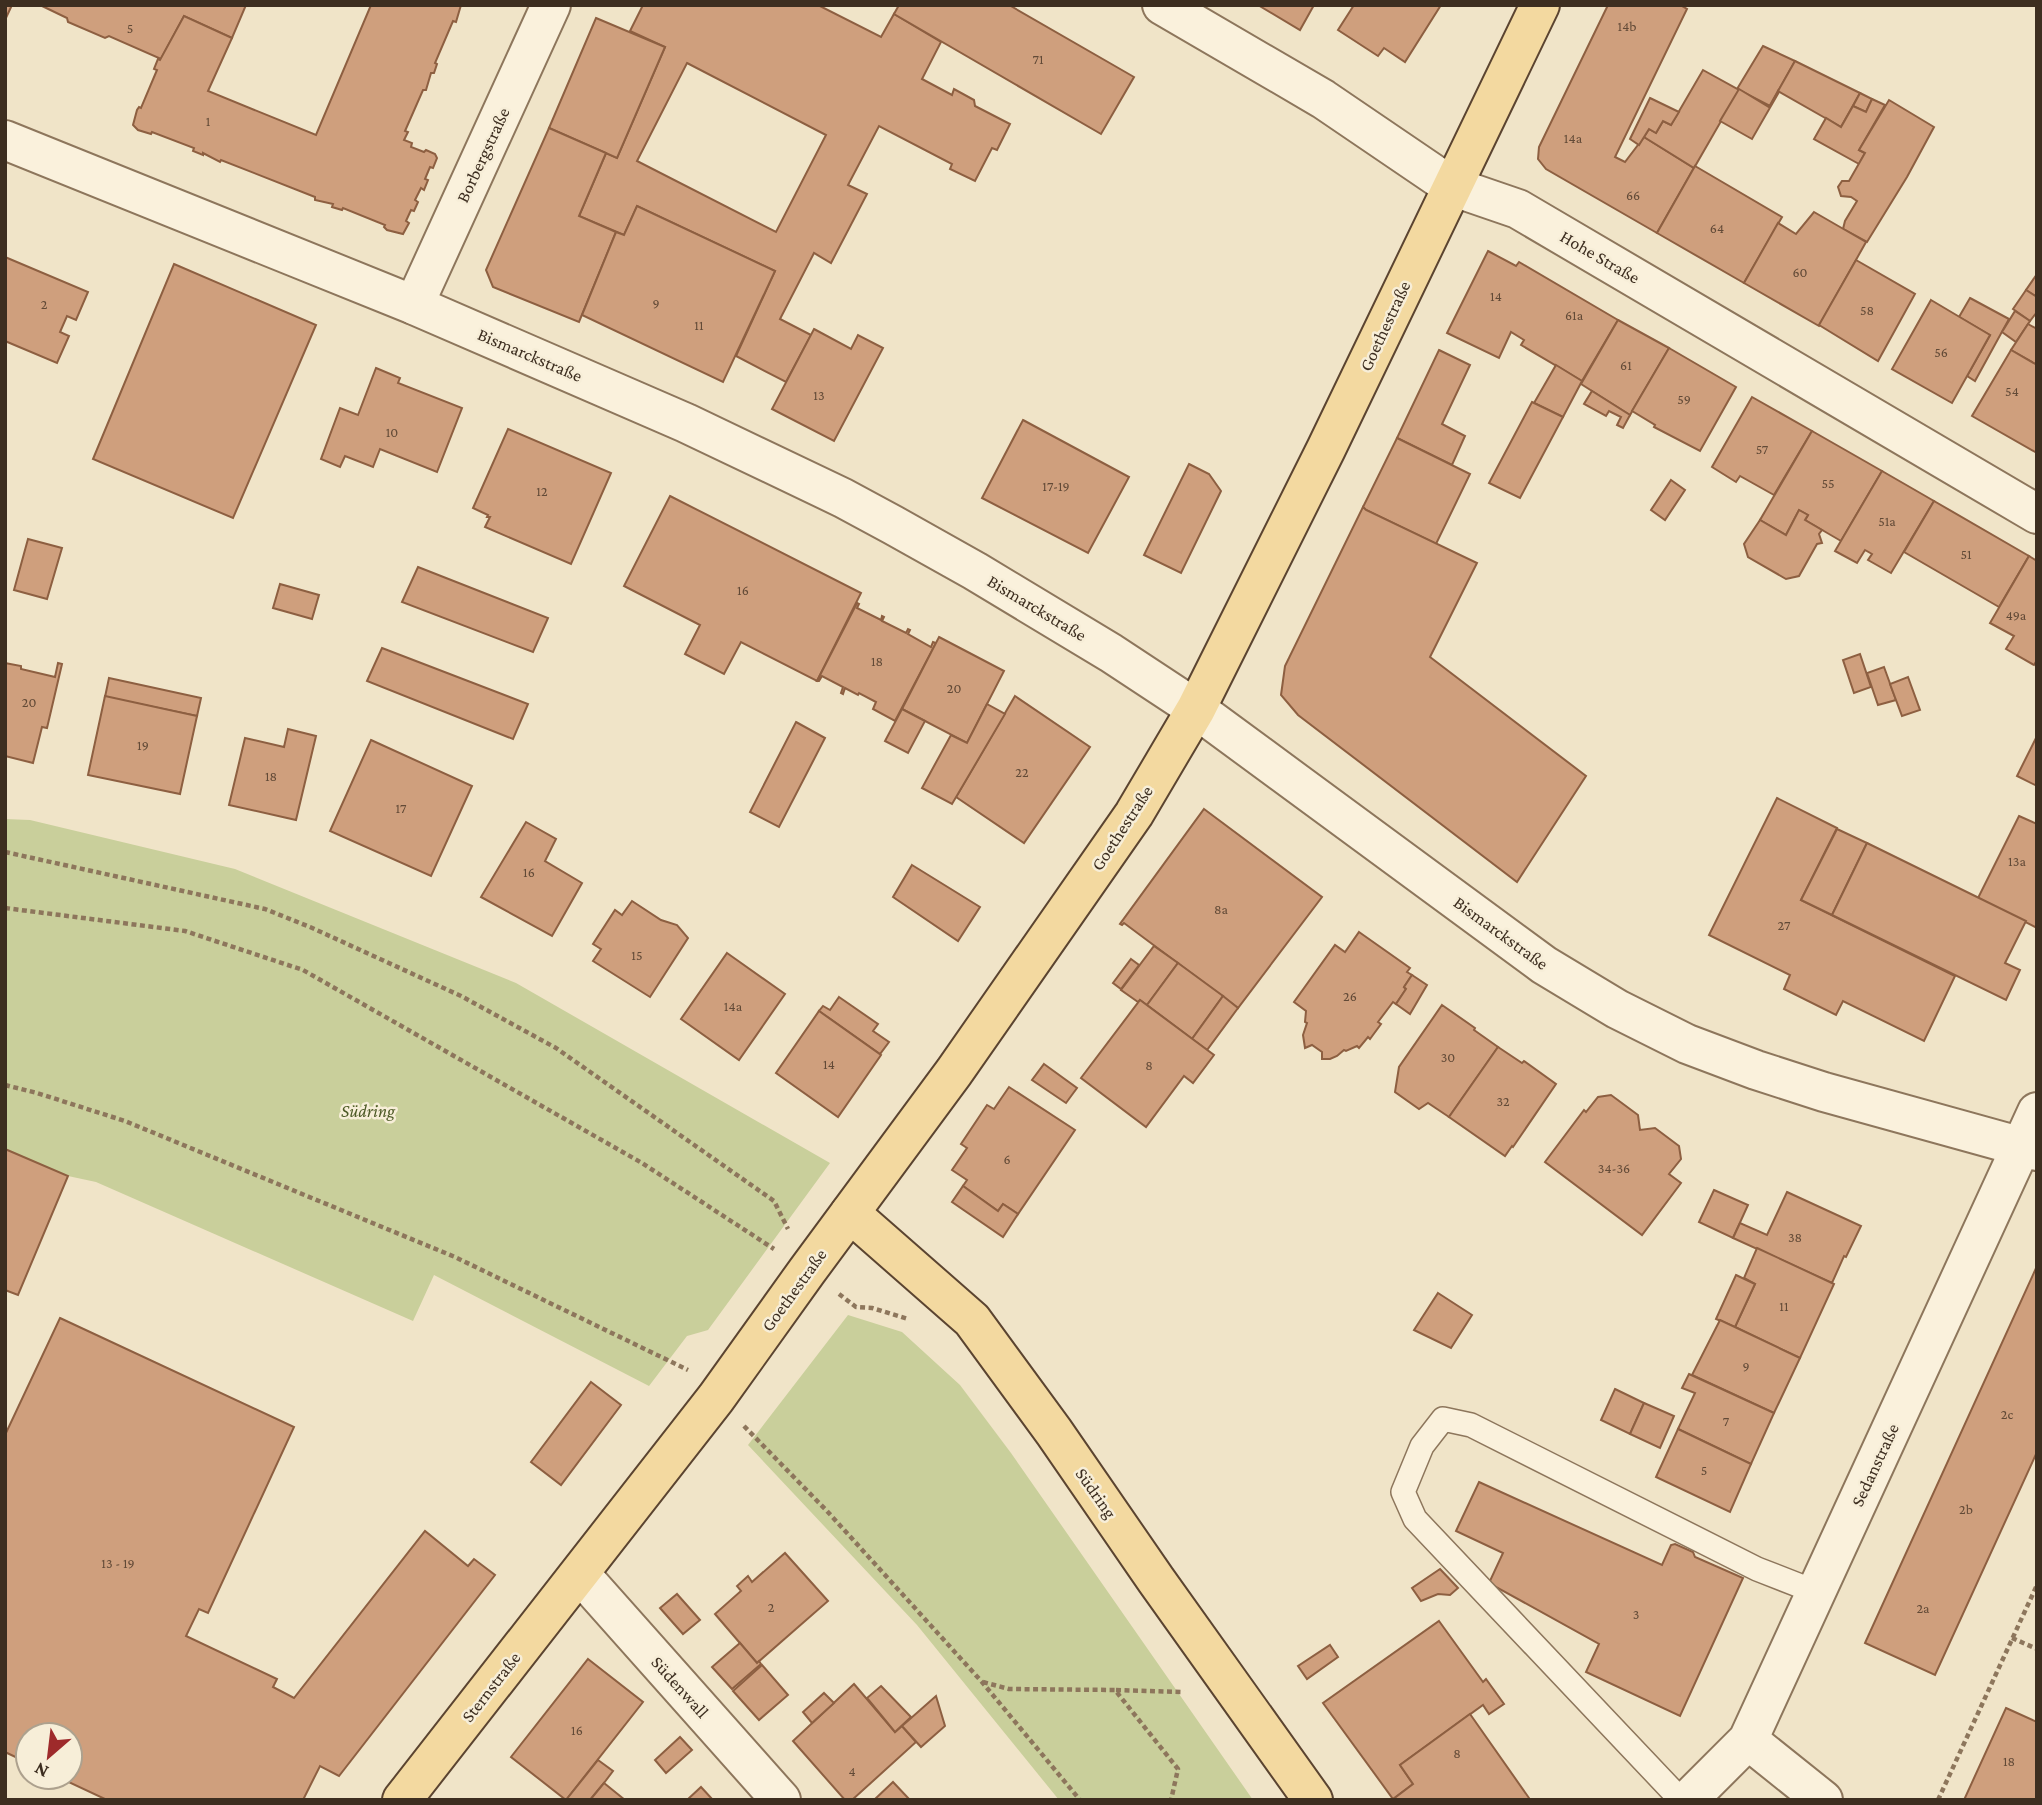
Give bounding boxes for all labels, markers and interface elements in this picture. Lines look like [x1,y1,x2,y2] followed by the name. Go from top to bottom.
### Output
[1618,18,1637,34] house number: 14b
[127,20,133,36] house number: 5
[1032,51,1044,67] house number: 71
[452,104,514,206] street label: Borbergstraße
[206,113,211,129] house number: 1
[1564,130,1583,146] house number: 14a
[1626,187,1640,203] house number: 66
[1710,220,1724,236] house number: 64
[1557,226,1643,288] street label: Hohe Straße
[1792,264,1808,280] house number: 60
[1355,278,1415,374] street label: Goethestraße
[1490,288,1502,304] house number: 14
[652,295,660,311] house number: 9
[41,296,48,312] house number: 2
[1860,302,1874,318] house number: 58
[1565,307,1584,323] house number: 61a
[694,317,704,333] house number: 11
[475,324,585,386] street label: Bismarckstraße
[1934,344,1948,360] house number: 56
[1620,357,1632,373] house number: 61
[2005,383,2019,399] house number: 54
[813,387,825,403] house number: 13
[1677,391,1691,407] house number: 59
[386,424,398,440] house number: 10
[1756,441,1769,457] house number: 57
[1821,475,1835,491] house number: 55
[1042,478,1070,494] house number: 17-19
[536,483,548,499] house number: 12
[1878,513,1896,529] house number: 51a
[1960,546,1972,562] house number: 51
[984,571,1090,645] street label: Bismarckstraße
[737,582,749,598] house number: 16
[2006,607,2027,623] house number: 49a
[871,653,883,669] house number: 18
[947,680,961,696] house number: 20
[22,694,36,710] house number: 20
[137,737,149,753] house number: 19
[1015,764,1029,780] house number: 22
[265,768,277,784] house number: 18
[1087,782,1157,874] street label: Goethestraße
[395,800,407,816] house number: 17
[2008,853,2026,869] house number: 13a
[523,864,535,880] house number: 16
[1450,892,1552,974] street label: Bismarckstraße
[1214,901,1229,917] house number: 8a
[1778,917,1791,933] house number: 27
[631,947,643,963] house number: 15
[1343,988,1357,1004] house number: 26
[724,998,743,1014] house number: 14a
[1441,1049,1455,1065] house number: 30
[823,1056,835,1072] house number: 14
[1145,1057,1153,1073] house number: 8
[1496,1093,1510,1109] house number: 32
[341,1101,396,1121] park label: Südring
[1003,1151,1011,1167] house number: 6
[1598,1160,1630,1176] house number: 34-36
[1788,1229,1802,1245] house number: 38
[757,1245,831,1335] street label: Goethestraße
[1779,1298,1789,1314] house number: 11
[1742,1358,1750,1374] house number: 9
[2001,1406,2013,1422] house number: 2c
[1723,1413,1730,1429] house number: 7
[1847,1420,1903,1510] street label: Sedanstraße
[1701,1462,1707,1478] house number: 5
[1071,1464,1121,1522] street label: Südring
[1959,1501,1973,1517] house number: 2b
[101,1555,135,1571] house number: 13 - 19
[768,1599,775,1615] house number: 2
[1916,1600,1930,1616] house number: 2a
[1633,1606,1639,1622] house number: 3
[457,1648,525,1726] street label: Sternstraße
[647,1652,713,1722] street label: Südenwall
[14,1721,84,1791] north arrow
[571,1722,583,1738] house number: 16
[1453,1745,1461,1761] house number: 8
[2003,1753,2015,1769] house number: 18
[31,1758,52,1783] text: N
[848,1763,856,1779] house number: 4

